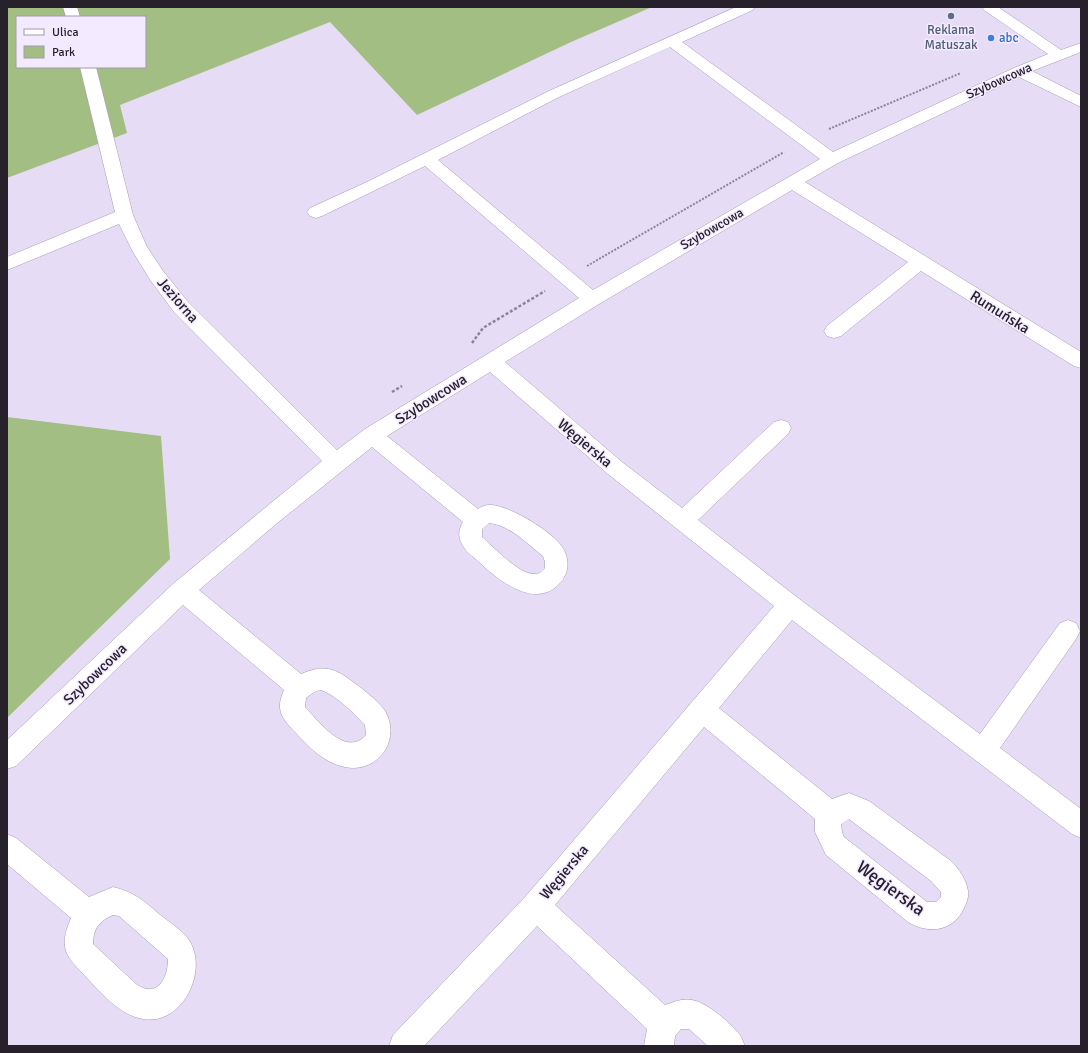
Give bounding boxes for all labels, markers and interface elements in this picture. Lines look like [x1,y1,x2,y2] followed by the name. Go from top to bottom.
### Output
[946,11,956,21] marker: Reklama Matuszak
[16,16,146,68] legend
[924,22,978,53] place label: Reklama Matuszak
[52,25,79,40] text: Ulica
[999,30,1019,46] place label: abc
[986,33,996,43] marker: abc
[52,45,75,60] text: Park
[964,59,1034,103] street label: Szybowcowa
[678,205,746,253] street label: Szybowcowa
[153,274,203,326] street label: Jeziorna
[967,287,1033,337] street label: Rumuńska
[392,370,470,428] street label: Szybowcowa
[554,415,616,471] street label: Węgierska
[60,639,130,709] street label: Szybowcowa
[536,841,592,903] street label: Węgierska
[852,856,930,920] street label: Węgierska

